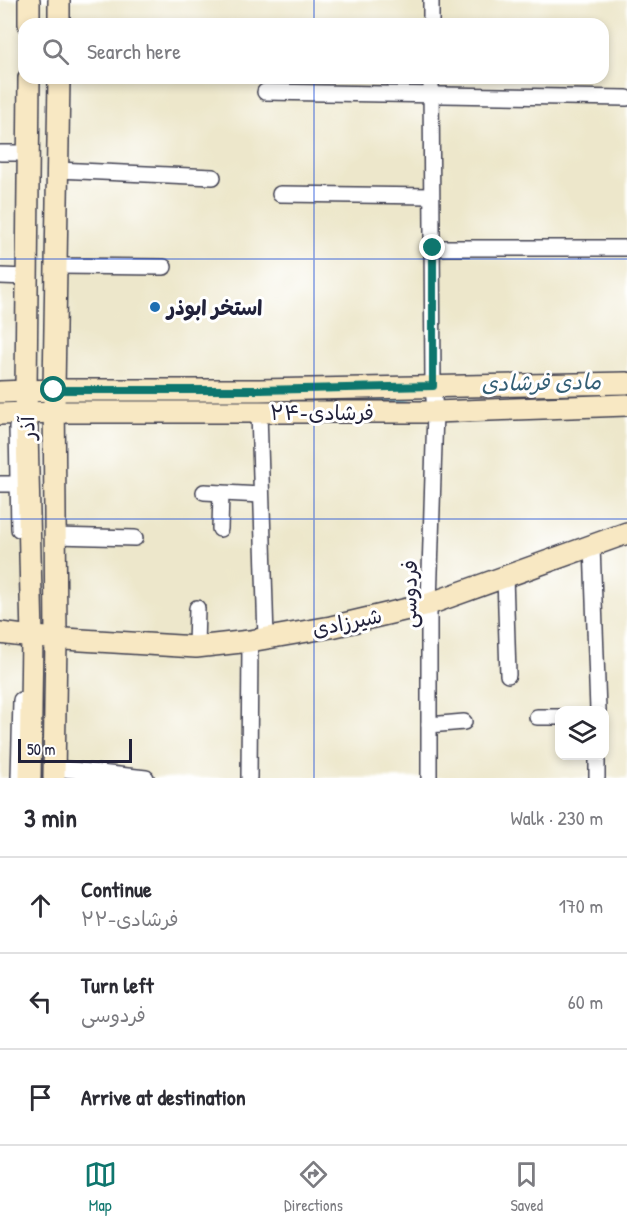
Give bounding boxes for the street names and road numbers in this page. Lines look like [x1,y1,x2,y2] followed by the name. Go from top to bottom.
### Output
[270,398,374,427] street label: ۲۴-فرشادی
[12,415,42,442] street label: آذر
[394,560,424,628] street label: فردوسی
[309,600,385,644] street label: شیرزادی

